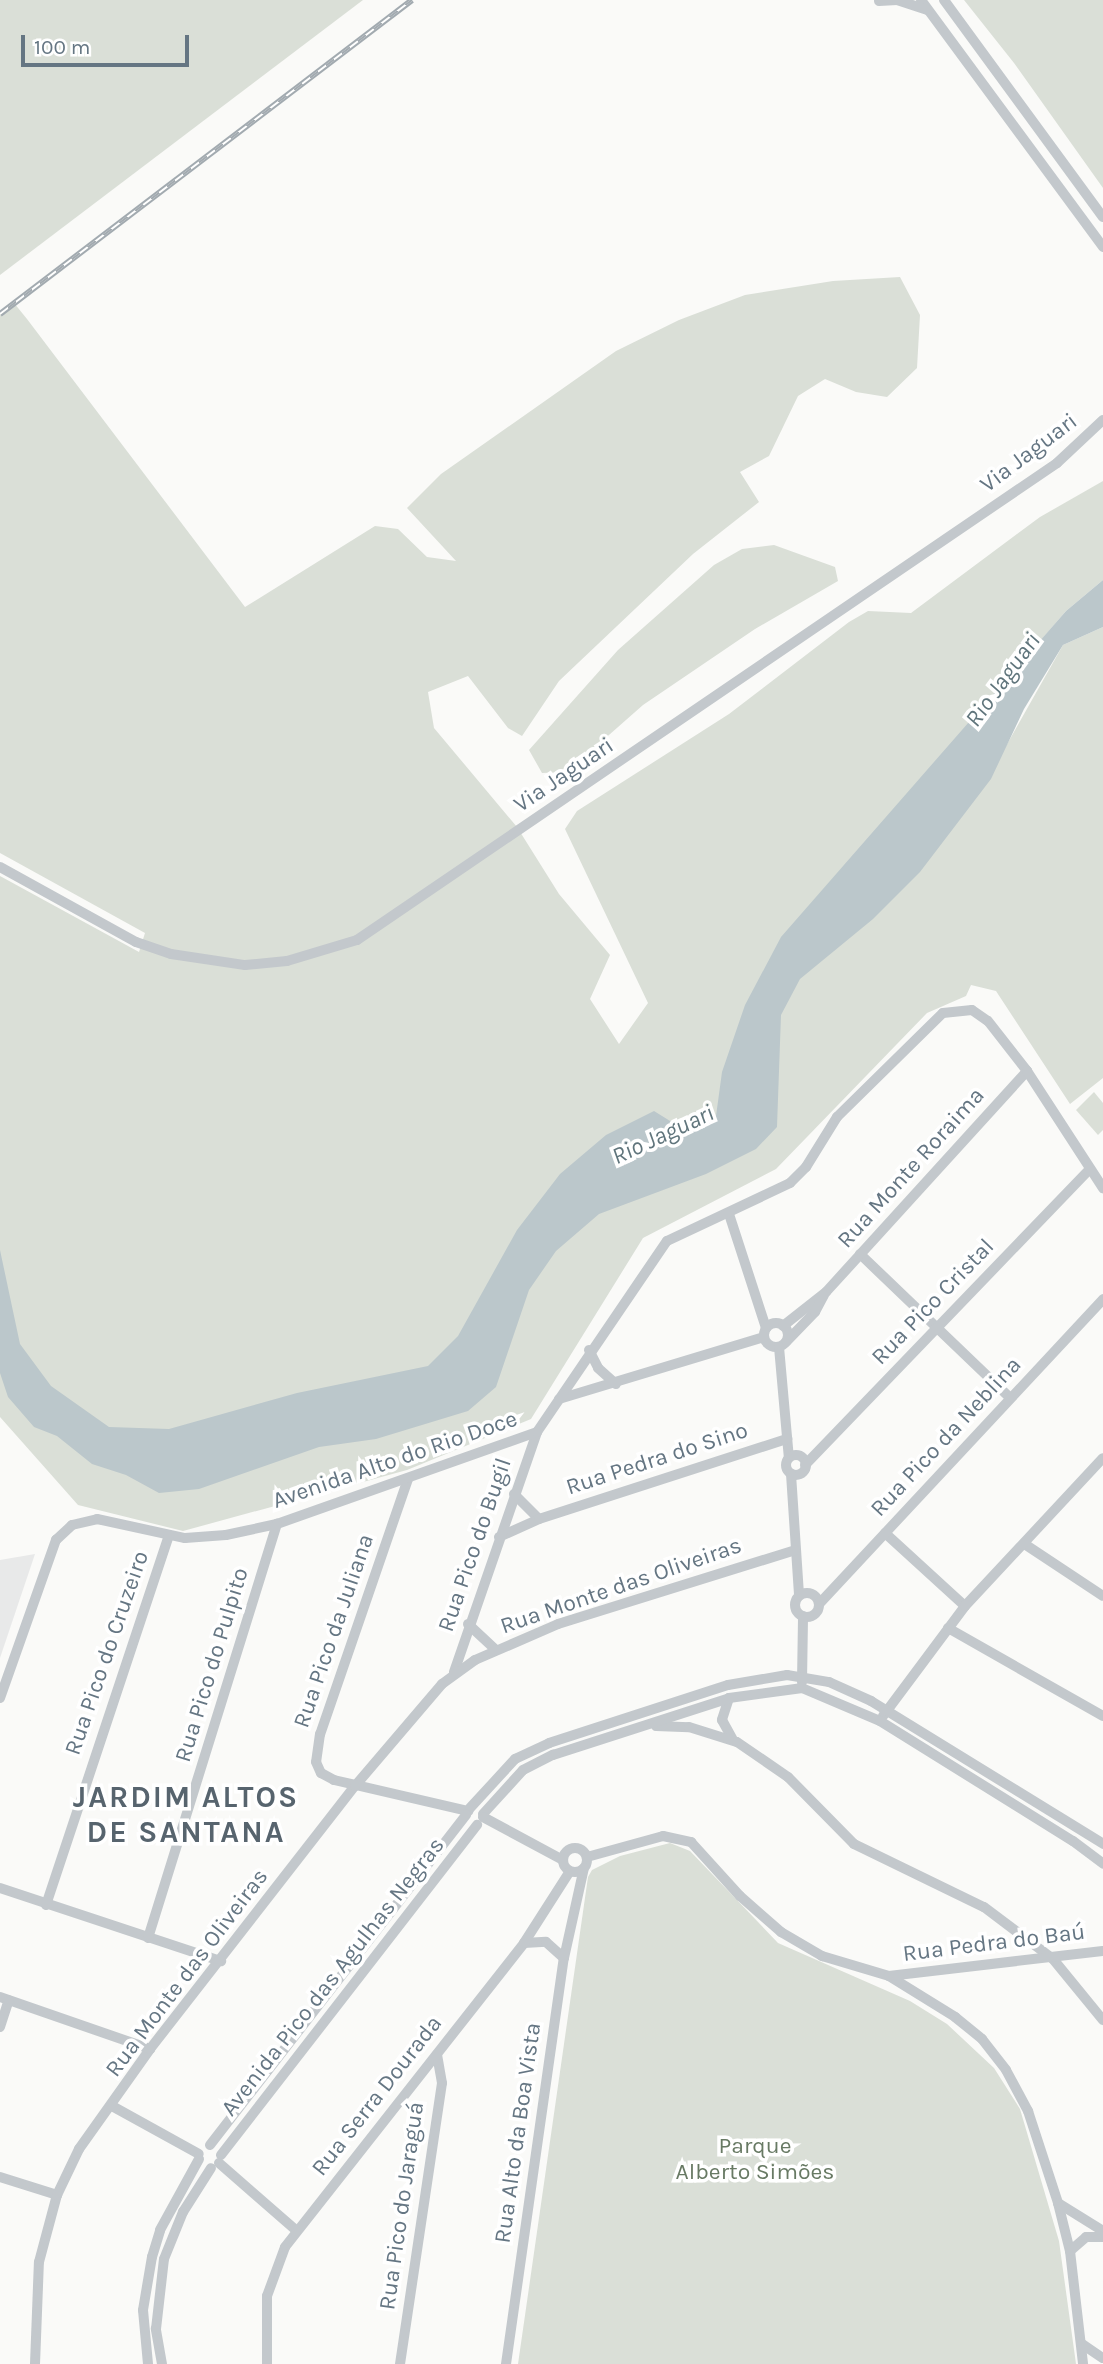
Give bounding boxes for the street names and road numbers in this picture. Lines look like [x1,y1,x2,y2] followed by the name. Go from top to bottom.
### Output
[975,407,1083,499] street label: Via Jaguari
[509,732,619,818] street label: Via Jaguari
[832,1082,990,1254] street label: Rua Monte Roraima
[866,1233,1000,1371] street label: Rua Pico Cristal
[865,1351,1027,1523] street label: Rua Pico da Neblina
[269,1405,521,1515] street label: Avenida Alto do Rio Doce
[563,1417,751,1501] street label: Rua Pedra do Sino
[432,1455,518,1635] street label: Rua Pico do Bugil
[288,1531,380,1731] street label: Rua Pico da Juliana
[497,1532,745,1640] street label: Rua Monte das Oliveiras
[59,1547,155,1759] street label: Rua Pico do Cruzeiro
[169,1564,255,1766] street label: Rua Pico do Pulpito
[216,1832,450,2122] street label: Avenida Pico das Agulhas Negras
[100,1864,274,2082] street label: Rua Monte das Oliveiras
[901,1918,1087,1968] street label: Rua Pedra do Baú
[306,2010,448,2182] street label: Rua Serra Dourada
[489,2021,547,2245] street label: Rua Alto da Boa Vista
[374,2100,430,2312] street label: Rua Pico do Jaraguá

